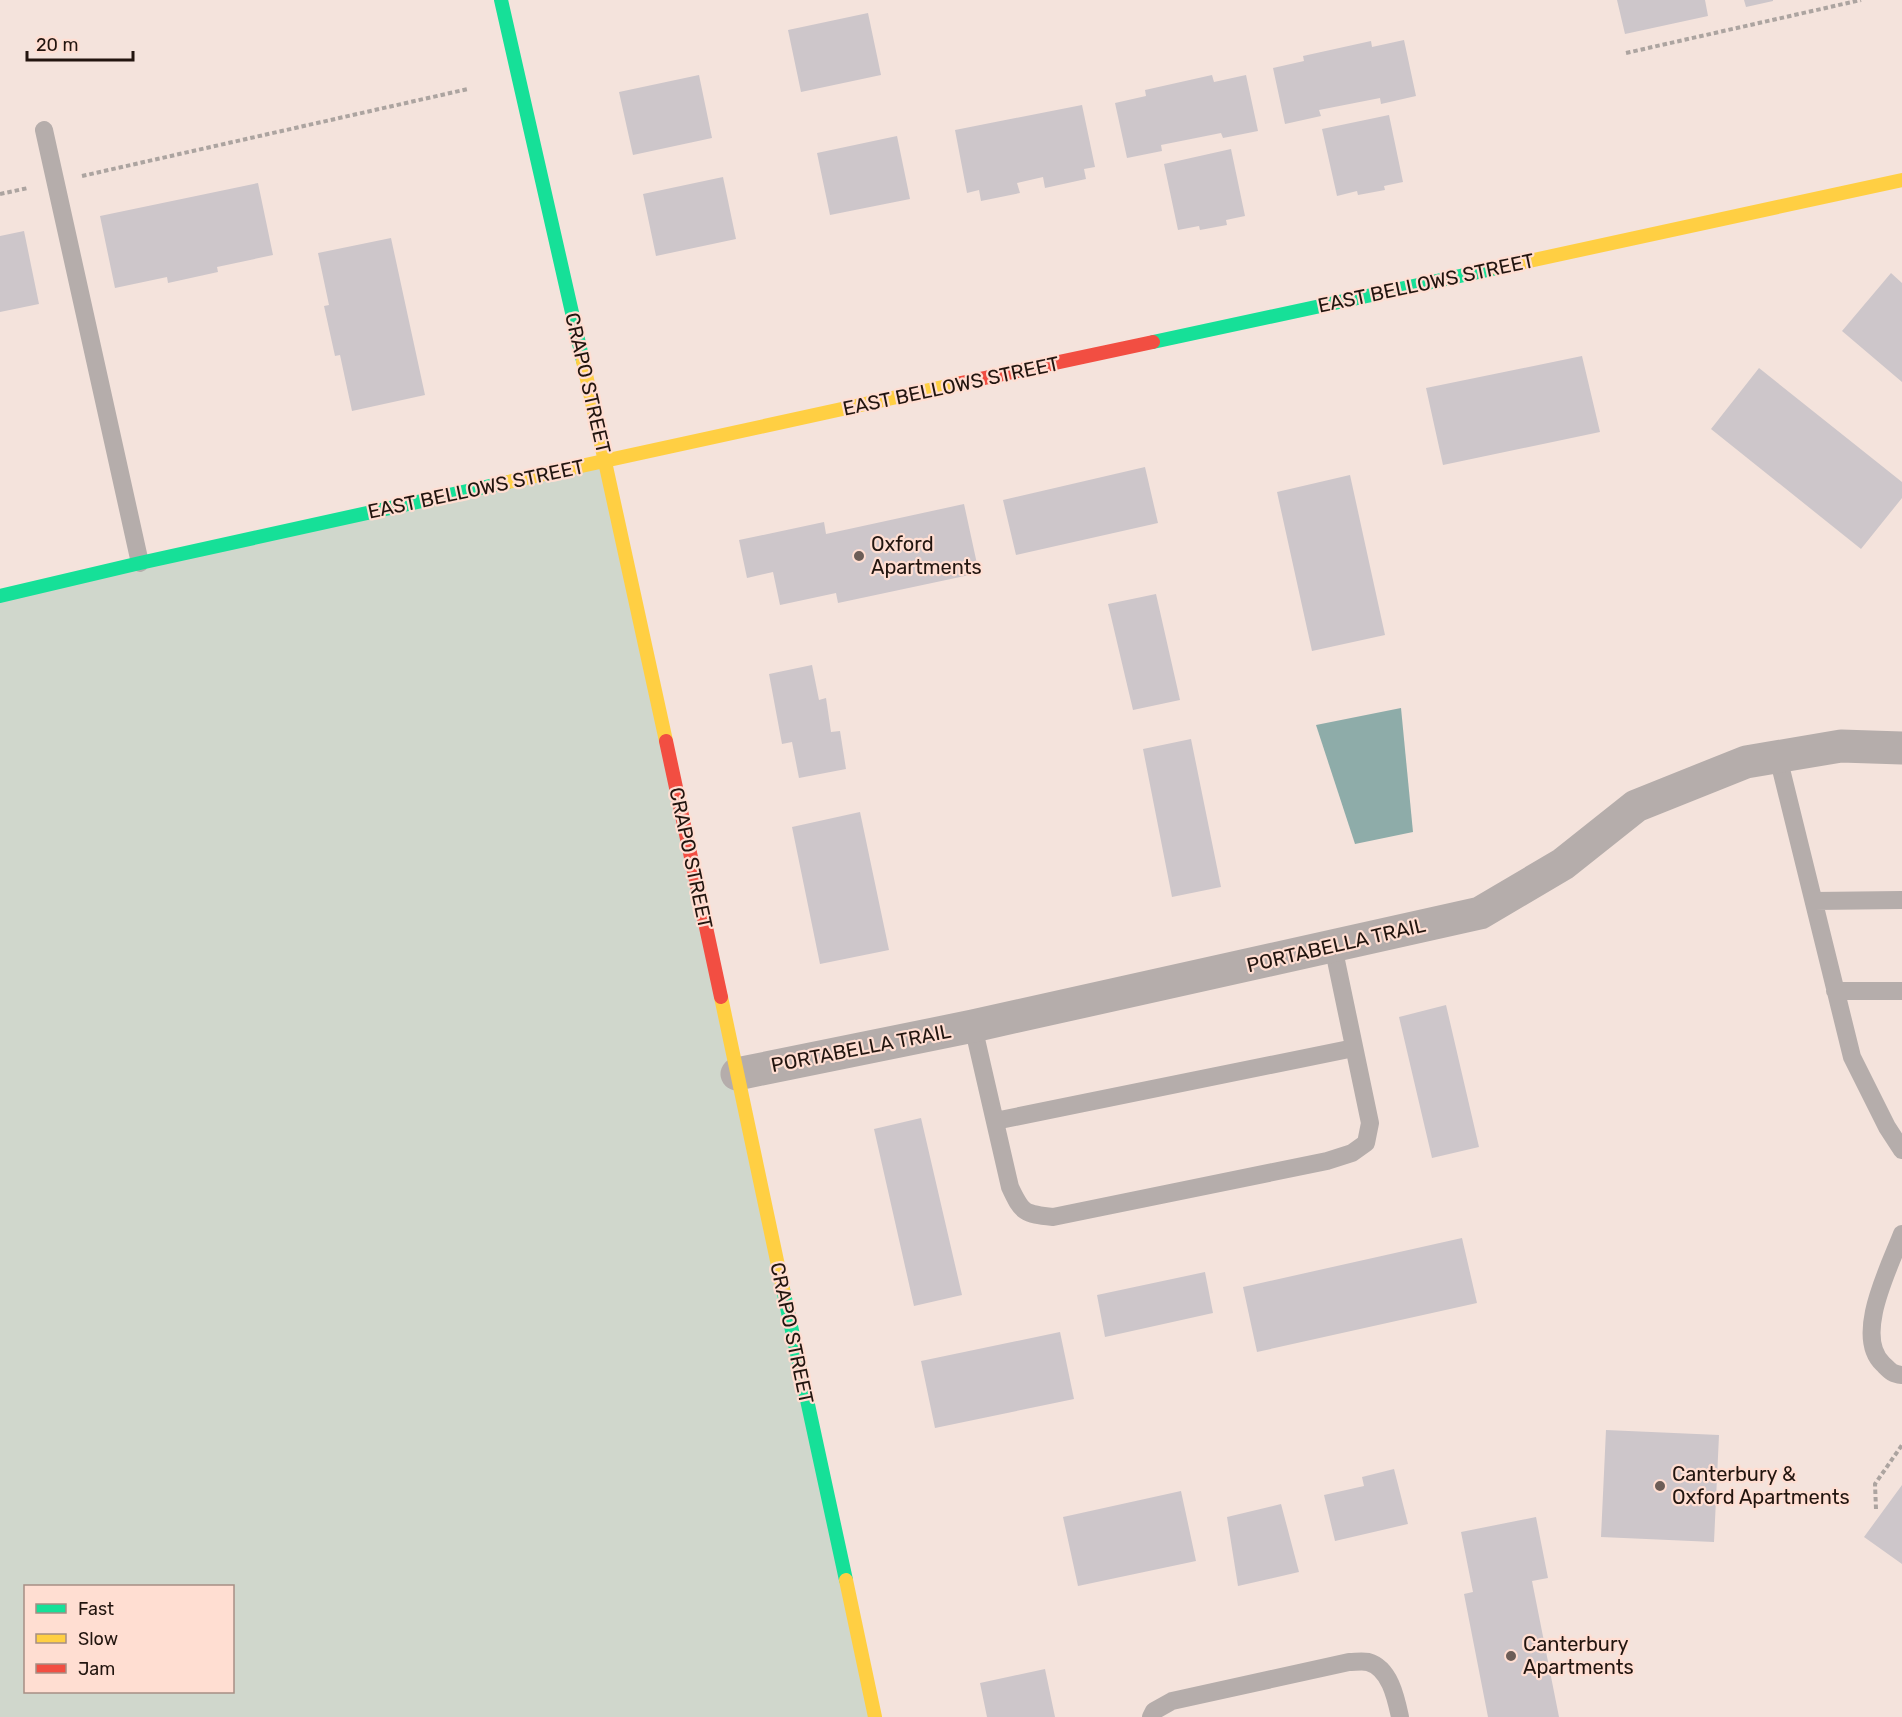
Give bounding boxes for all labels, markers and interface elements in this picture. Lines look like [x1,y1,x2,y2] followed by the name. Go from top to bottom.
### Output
[27,24,134,62] scale bar
[36,34,78,56] text: 20 m
[1316,248,1537,318] street label: EAST BELLOWS STREET
[560,310,616,456] street label: CRAPO STREET
[841,351,1062,421] street label: EAST BELLOWS STREET
[366,454,587,524] street label: EAST BELLOWS STREET
[871,532,982,579] place label: Oxford Apartments
[852,549,866,563] marker: Oxford Apartments
[664,785,718,931] street label: CRAPO STREET
[1244,913,1428,977] street label: PORTABELLA TRAIL
[769,1019,953,1077] street label: PORTABELLA TRAIL
[765,1260,819,1406] street label: CRAPO STREET
[1672,1462,1850,1509] place label: Canterbury & Oxford Apartments
[1653,1479,1667,1493] marker: Canterbury & Oxford Apartments
[24,1585,234,1693] legend
[78,1598,114,1620] text: Fast
[78,1628,118,1650] text: Slow
[1523,1632,1634,1679] place label: Canterbury Apartments
[1504,1649,1518,1663] marker: Canterbury Apartments
[78,1658,115,1680] text: Jam

